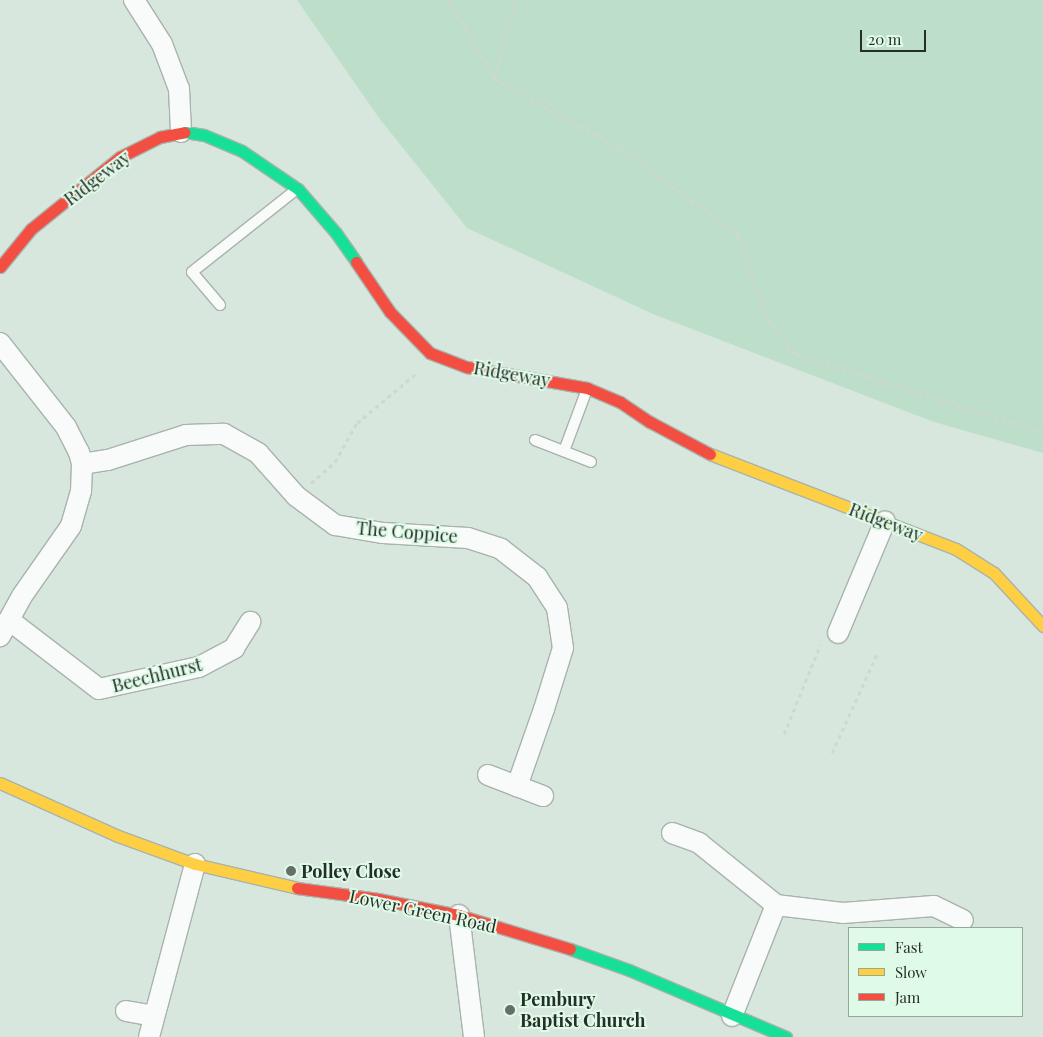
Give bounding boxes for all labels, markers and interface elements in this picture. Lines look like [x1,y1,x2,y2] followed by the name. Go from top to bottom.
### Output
[863,20,929,52] scale bar
[868,29,901,49] text: 20 m
[60,146,134,210] street label: Ridgeway
[472,357,552,391] street label: Ridgeway
[846,498,926,546] street label: Ridgeway
[355,517,459,547] street label: The Coppice
[110,653,204,697] street label: Beechhurst
[301,860,401,882] place label: Polley Close
[285,865,297,877] marker: Polley Close
[347,885,499,937] street label: Lower Green Road
[848,927,1023,1017] legend
[895,937,923,957] text: Fast
[895,962,927,982] text: Slow
[895,987,920,1007] text: Jam
[520,989,646,1032] place label: Pembury Baptist Church
[504,1004,516,1016] marker: Pembury Baptist Church

